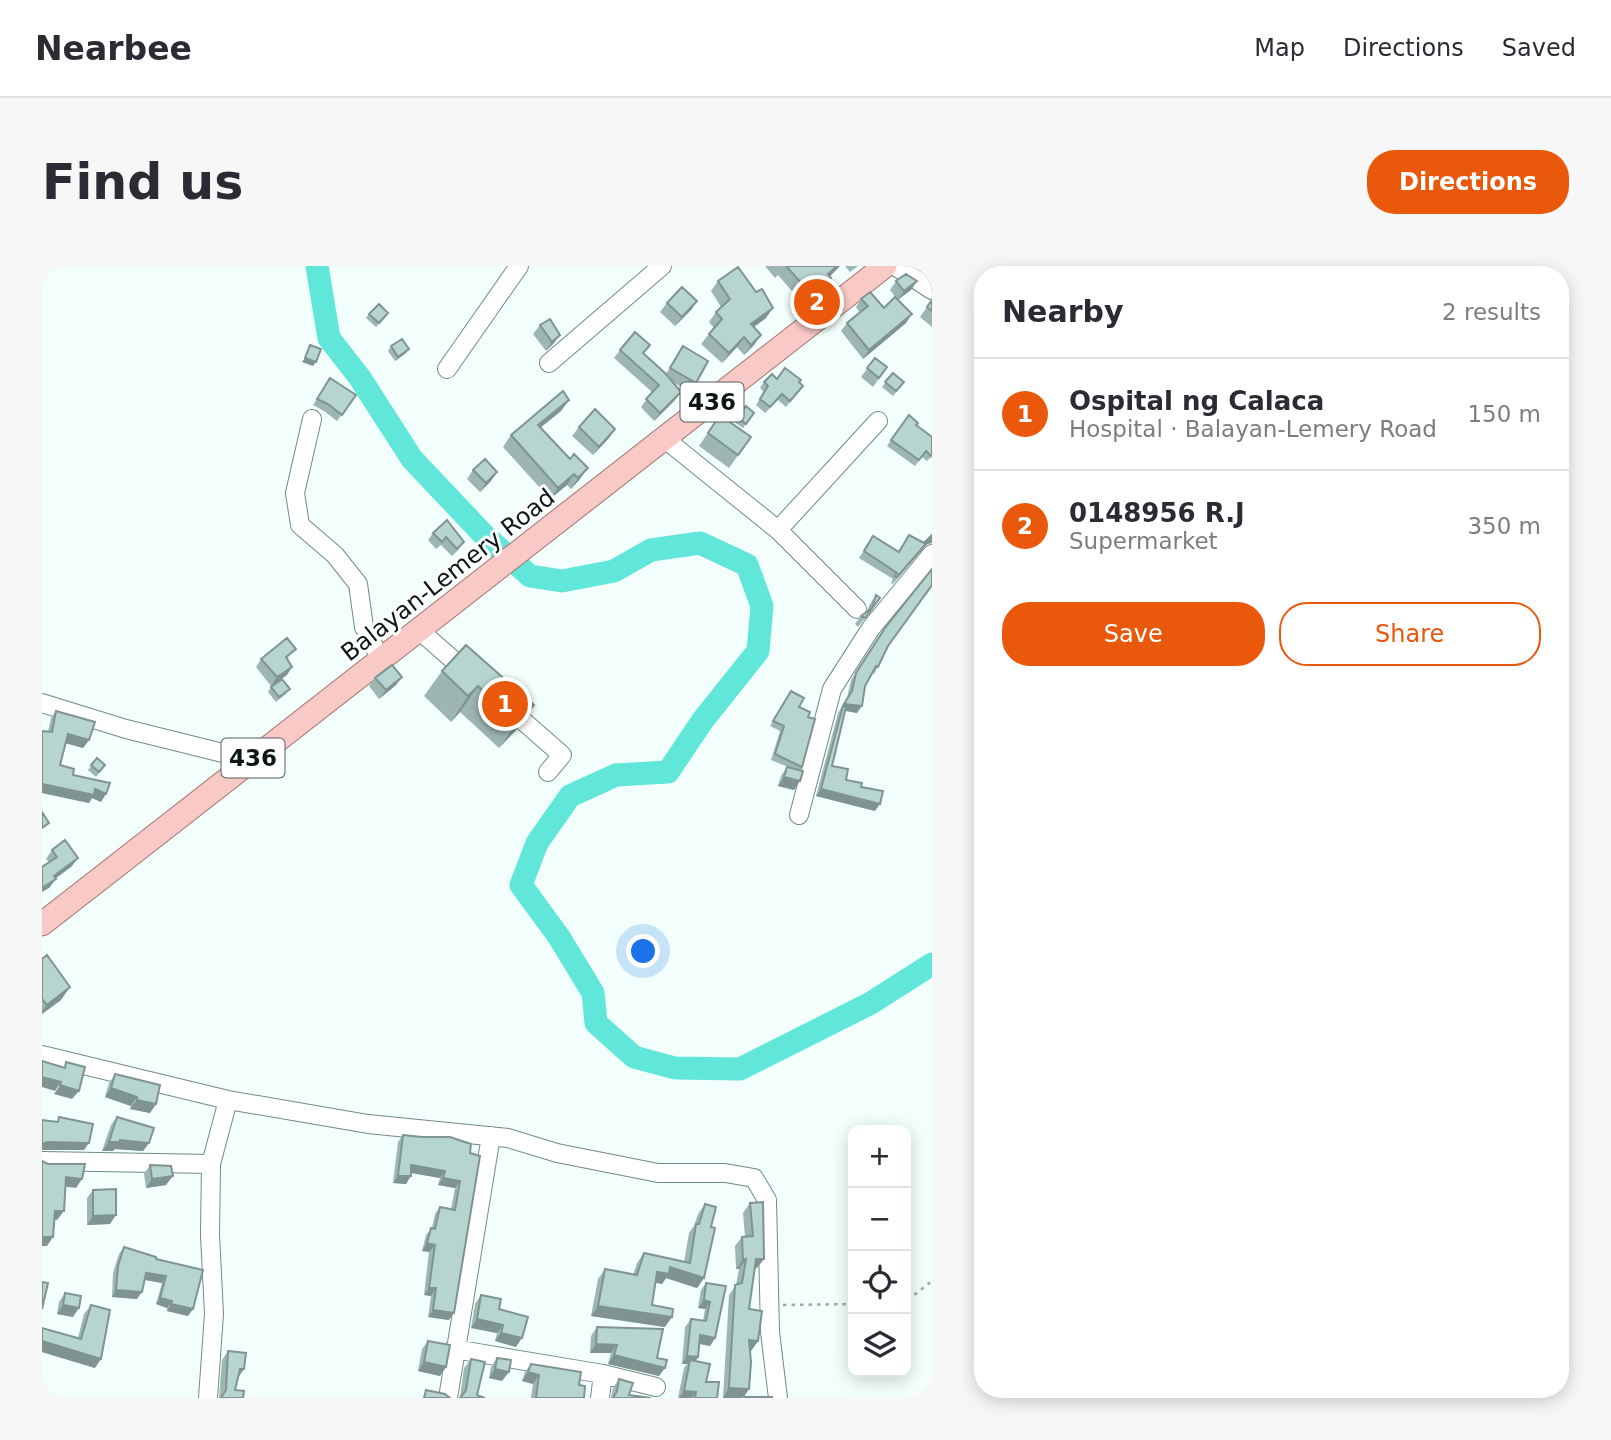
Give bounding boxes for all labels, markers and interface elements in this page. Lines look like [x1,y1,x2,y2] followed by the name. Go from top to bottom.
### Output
[35,29,192,68] text: Nearbee
[1254,34,1305,62] text: Map
[1343,34,1464,62] text: Directions
[1502,34,1576,62] text: Saved
[1367,150,1569,214] button: Directions
[42,154,243,211] text: Find us
[794,276,840,328] pin: 2
[1002,294,1124,329] text: Nearby
[1442,299,1541,325] text: 2 results
[680,382,744,421] road number: 436
[1069,386,1324,416] text: Ospital ng Calaca
[1017,401,1033,427] text: 1
[1467,401,1541,427] text: 150 m
[1069,416,1437,442] text: Hospital · Balayan-Lemery Road
[336,483,560,667] street label: Balayan-Lemery Road
[1069,498,1245,528] text: 0148956 R.J
[1017,513,1033,539] text: 2
[1467,513,1541,539] text: 350 m
[1069,528,1218,554] text: Supermarket
[1002,602,1265,666] button: Save
[1279,602,1541,666] button: Share
[482,678,528,730] pin: 1
[222,738,284,778] road number: 436
[626,934,660,968] your location
[848,1125,911,1377] map controls
[848,1125,911,1188] button: +
[848,1188,911,1251] button: −
[848,1251,911,1314] button: locate
[848,1314,911,1377] button: layers

